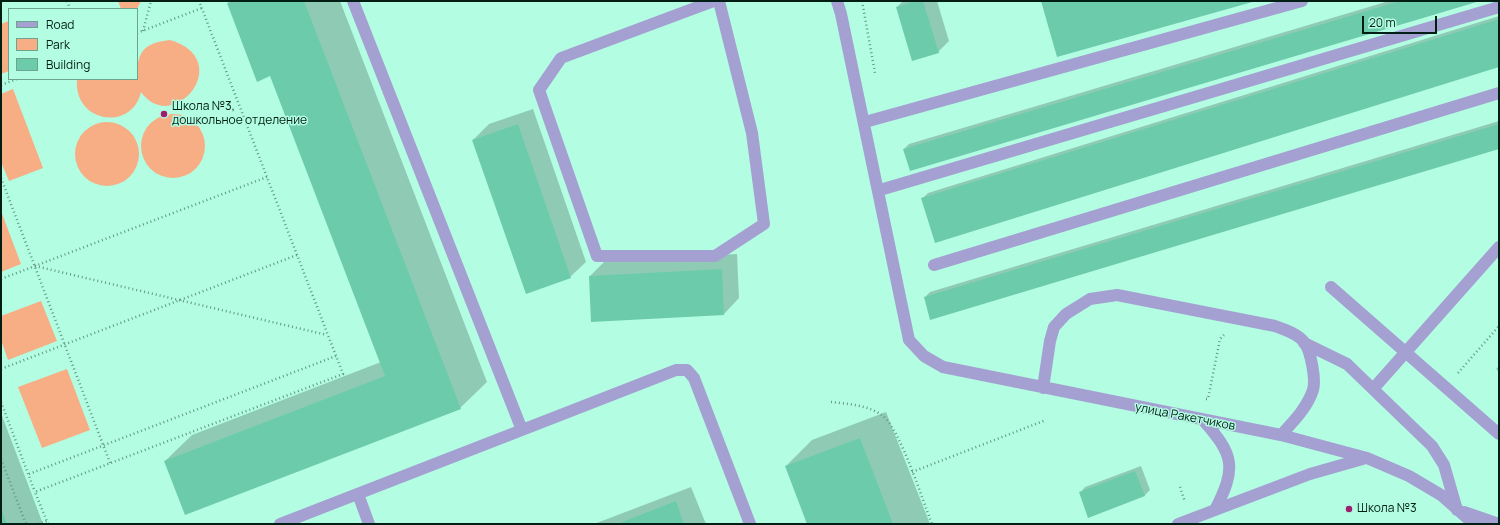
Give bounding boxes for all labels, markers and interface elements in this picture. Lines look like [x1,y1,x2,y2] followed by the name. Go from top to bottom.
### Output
[8,8,138,80] legend
[1364,8,1439,34] scale bar
[1369,14,1396,31] text: 20 m
[46,16,74,33] text: Road
[46,36,70,53] text: Park
[46,56,90,73] text: Building
[172,100,307,128] place label: Школа №3, дошкольное отделение
[159,109,169,119] marker: Школа №3, дошкольное отделение
[1134,400,1236,434] street label: улица Ракетчиков
[1357,502,1417,516] place label: Школа №3
[1344,504,1354,514] marker: Школа №3

